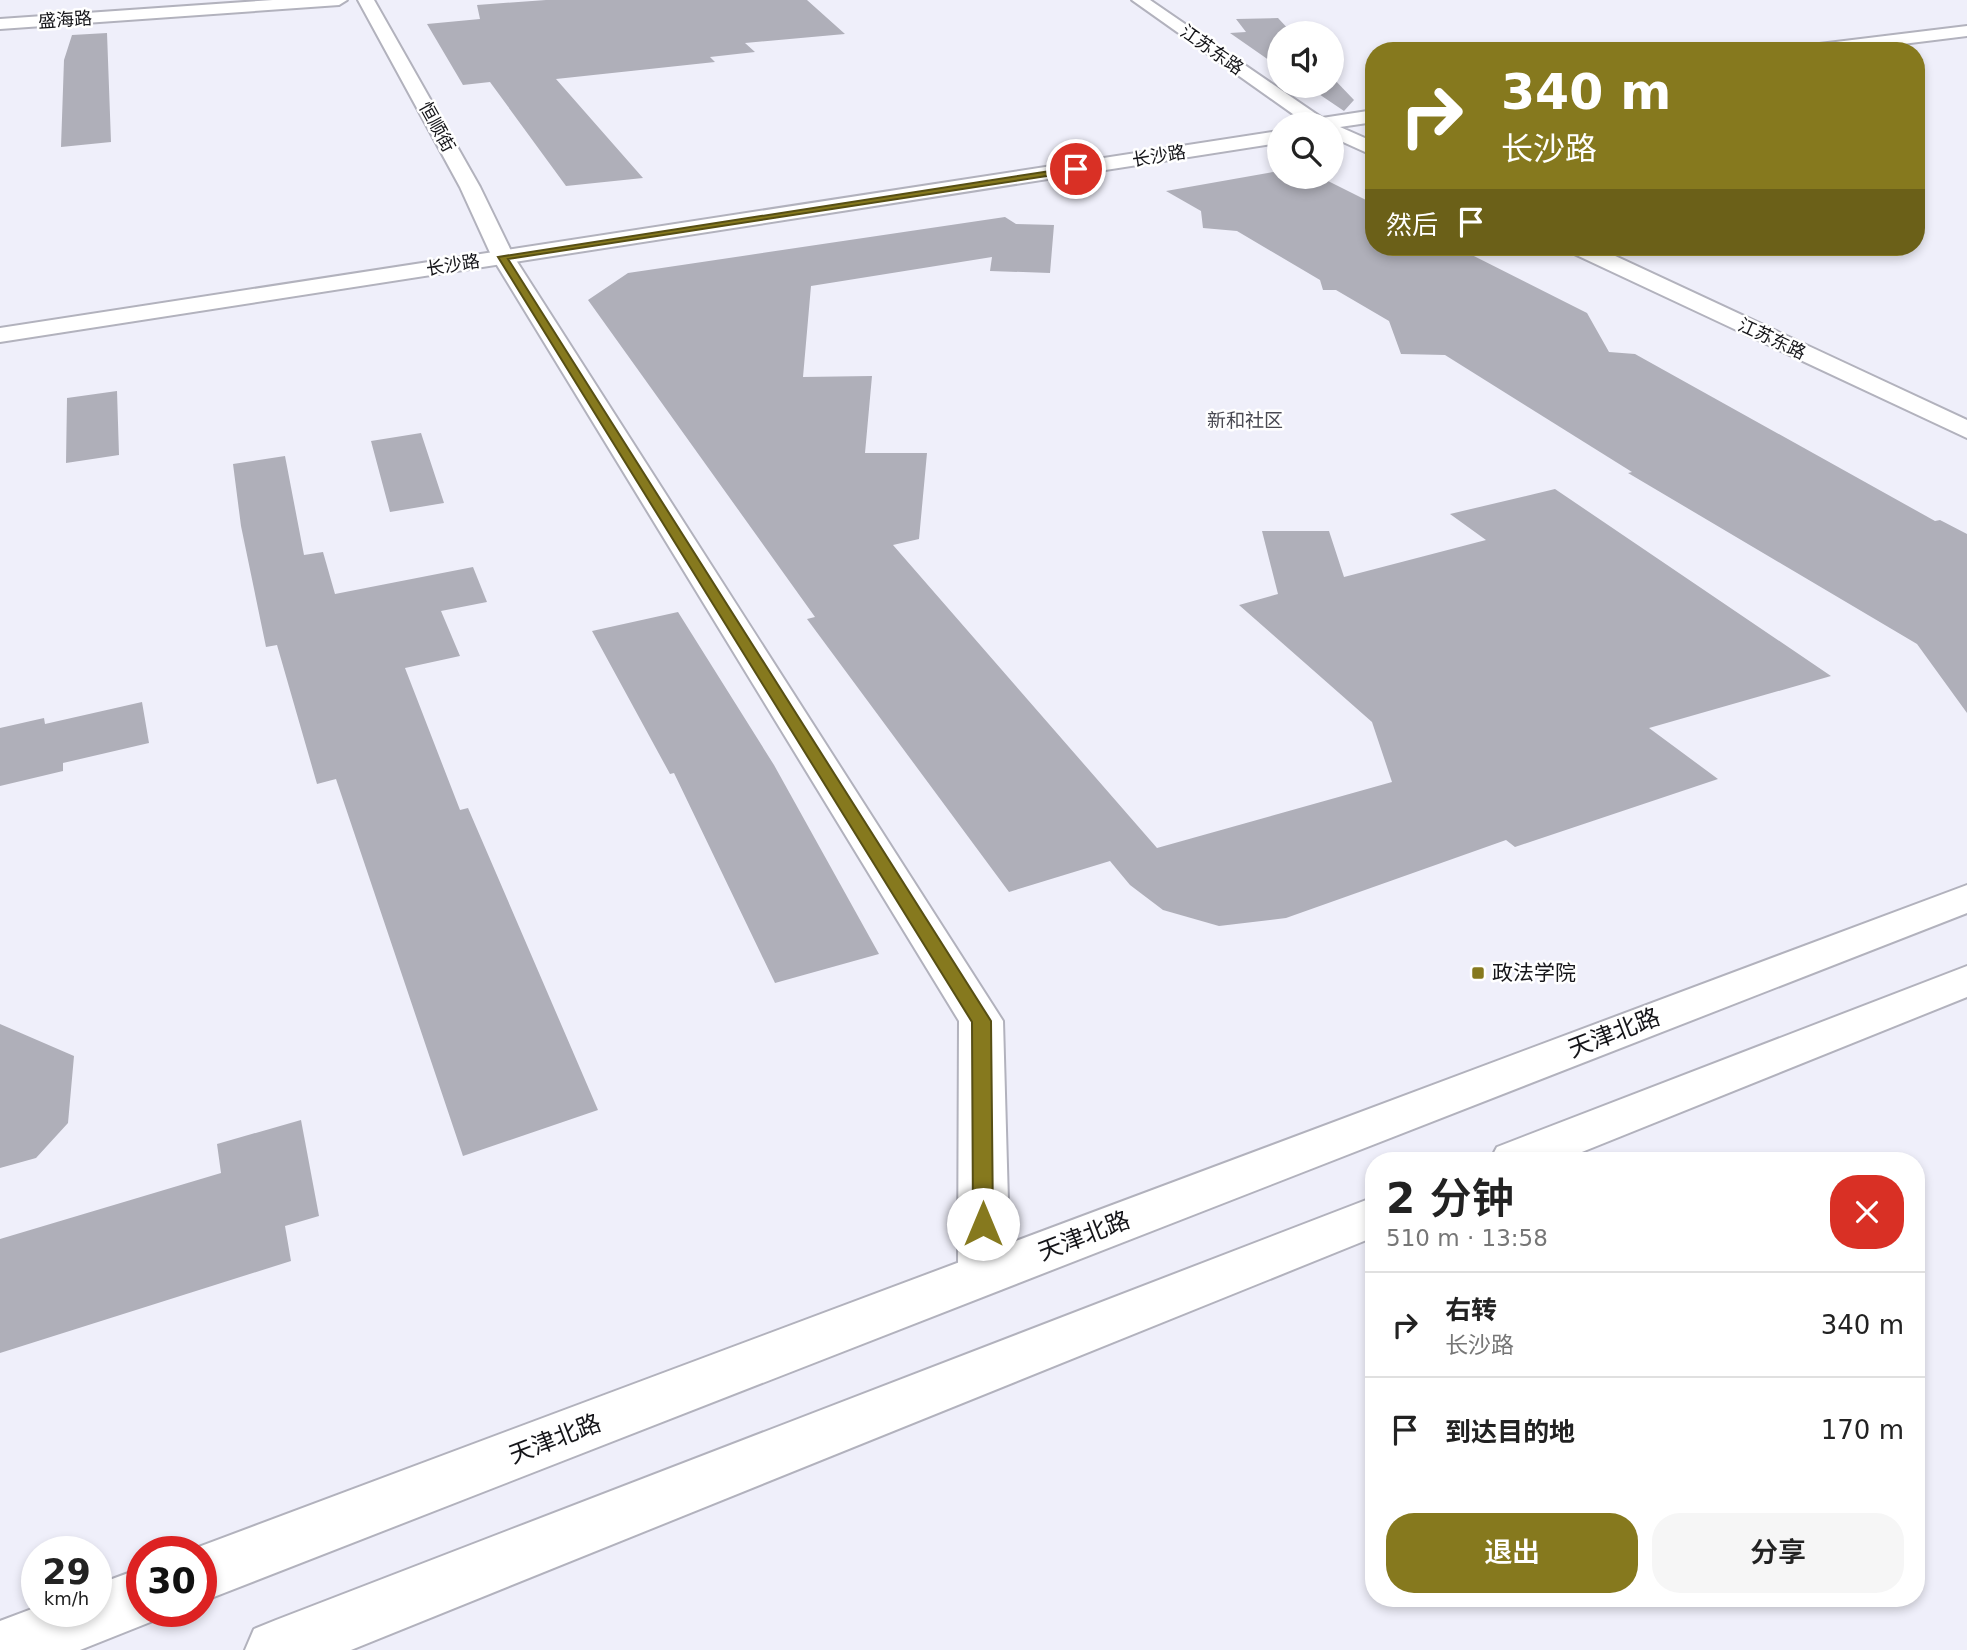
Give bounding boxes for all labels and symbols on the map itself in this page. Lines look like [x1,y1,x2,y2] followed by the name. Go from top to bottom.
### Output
[37,7,93,32] street label: 盛海路
[1177,20,1248,79] street label: 江苏东路
[415,98,460,155] street label: 恒顺街
[1046,139,1106,199] pin
[1131,141,1187,170] street label: 长沙路
[425,250,481,279] street label: 长沙路
[1735,314,1809,363] street label: 江苏东路
[1207,409,1283,431] district label: 新和社区
[1492,961,1576,985] place label: 政法学院
[1470,965,1486,981] marker: 政法学院
[1564,1003,1664,1063] street label: 天津北路
[946,1187,1020,1261] position arrow
[1034,1206,1134,1266] street label: 天津北路
[505,1409,605,1469] street label: 天津北路
[126,1536,217,1627] speed limit sign: 30

